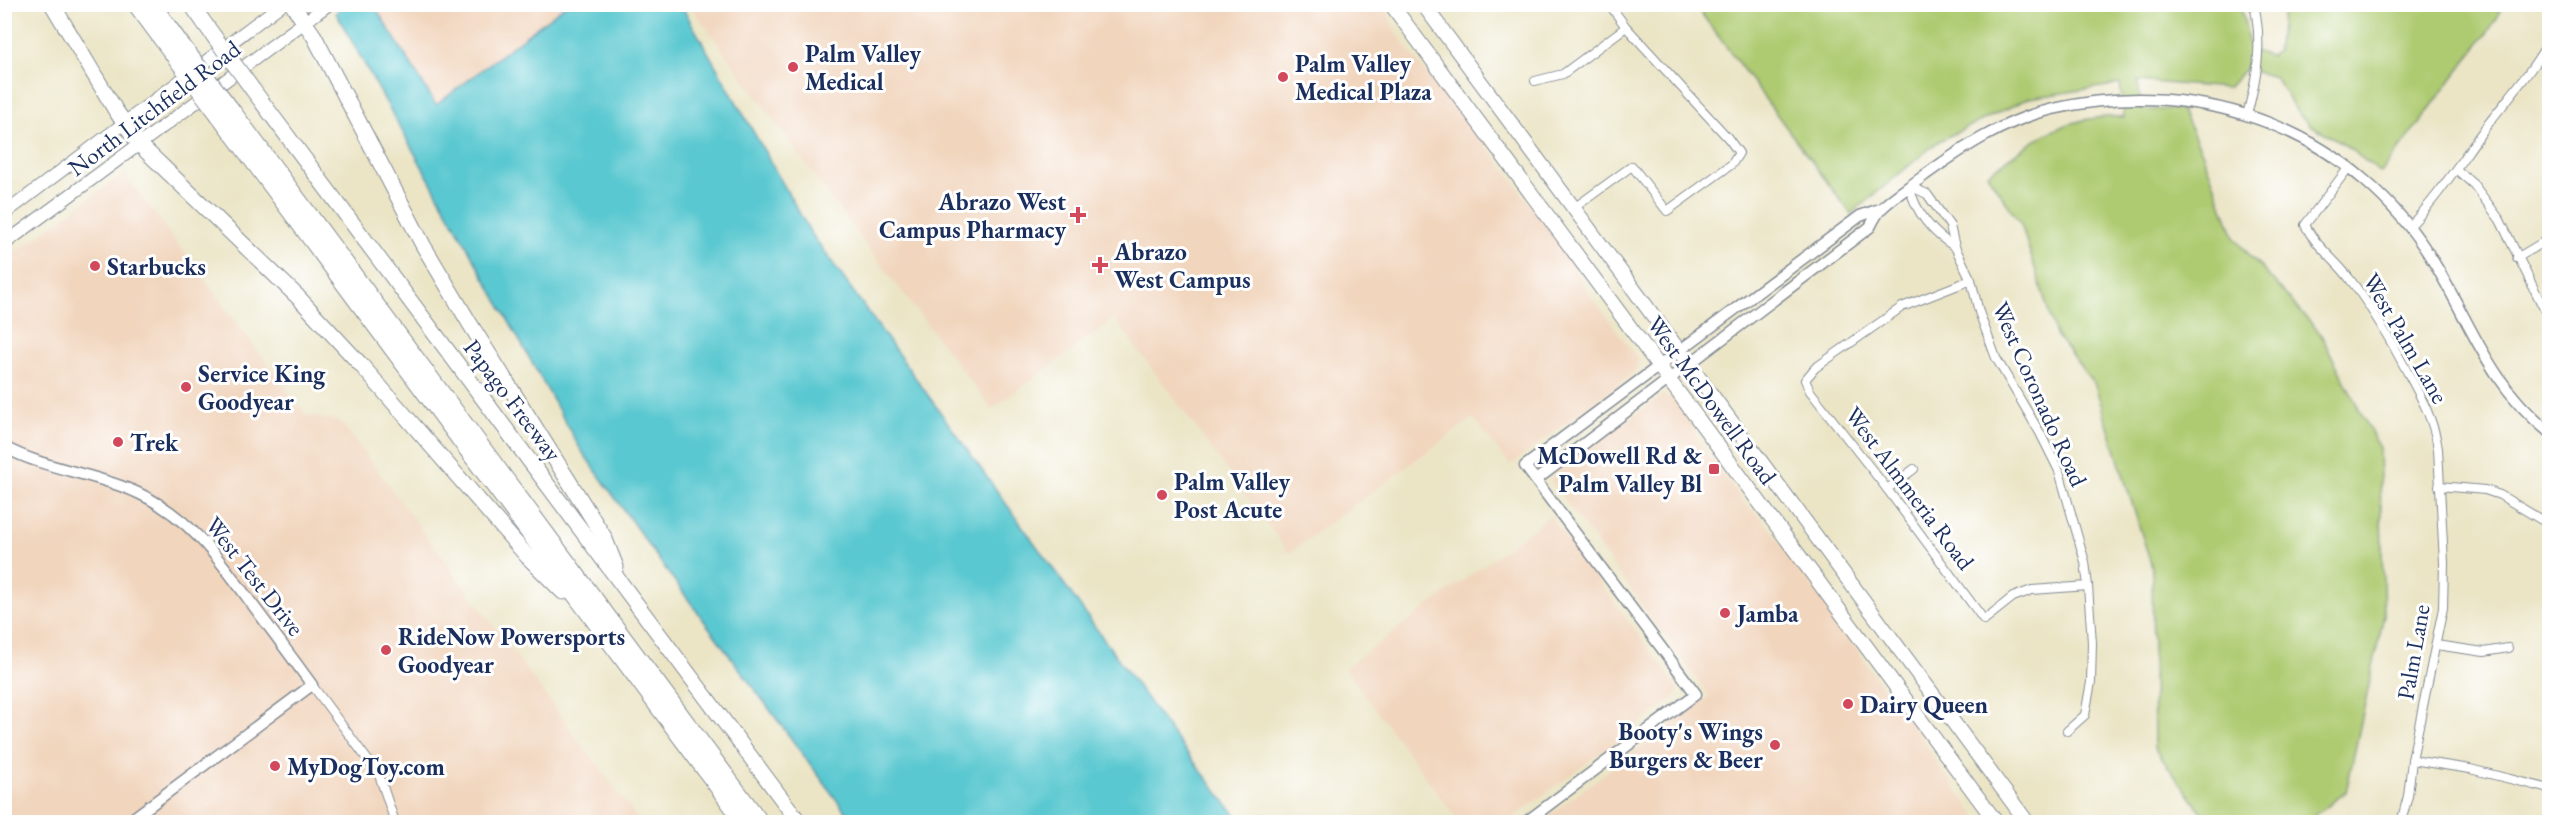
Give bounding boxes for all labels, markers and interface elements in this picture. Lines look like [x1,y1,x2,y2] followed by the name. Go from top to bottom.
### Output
[62,33,247,183] street label: North Litchfield Road
[805,38,922,97] place label: Palm Valley Medical
[1295,48,1432,107] place label: Palm Valley Medical Plaza
[786,60,800,74] marker: Palm Valley Medical
[1276,70,1290,84] marker: Palm Valley Medical Plaza
[879,186,1066,246] place label: Abrazo West Campus Pharmacy
[1071,208,1085,222] marker: Abrazo West Campus Pharmacy
[1113,236,1251,295] place label: Abrazo West Campus
[107,251,206,282] place label: Starbucks
[1091,256,1109,274] marker: Abrazo West Campus
[88,259,102,273] marker: Starbucks
[2356,267,2456,409] street label: West Palm Lane
[1985,297,2095,492] street label: West Coronado Road
[1640,309,1784,491] street label: West McDowell Road
[457,333,569,468] street label: Papago Freeway
[198,358,326,418] place label: Service King Goodyear
[179,380,193,394] marker: Service King Goodyear
[1838,400,1982,577] street label: West Almmeria Road
[130,427,179,458] place label: Trek
[111,435,125,449] marker: Trek
[1537,440,1703,500] place label: McDowell Rd & Palm Valley Bl
[1707,462,1721,476] marker: McDowell Rd & Palm Valley Bl
[1174,466,1291,525] place label: Palm Valley Post Acute
[1155,488,1169,502] marker: Palm Valley Post Acute
[199,510,311,642] street label: West Test Drive
[1735,598,1799,629] place label: Jamba
[2389,602,2437,702] street label: Palm Lane
[1718,606,1732,620] marker: Jamba
[398,621,625,681] place label: RideNow Powersports Goodyear
[379,643,393,657] marker: RideNow Powersports Goodyear
[1860,689,1989,721] place label: Dairy Queen
[1841,697,1855,711] marker: Dairy Queen
[1609,716,1763,776] place label: Booty's Wings Burgers & Beer
[1768,738,1782,752] marker: Booty's Wings Burgers & Beer
[287,751,445,783] place label: MyDogToy.com
[268,759,282,773] marker: MyDogToy.com

